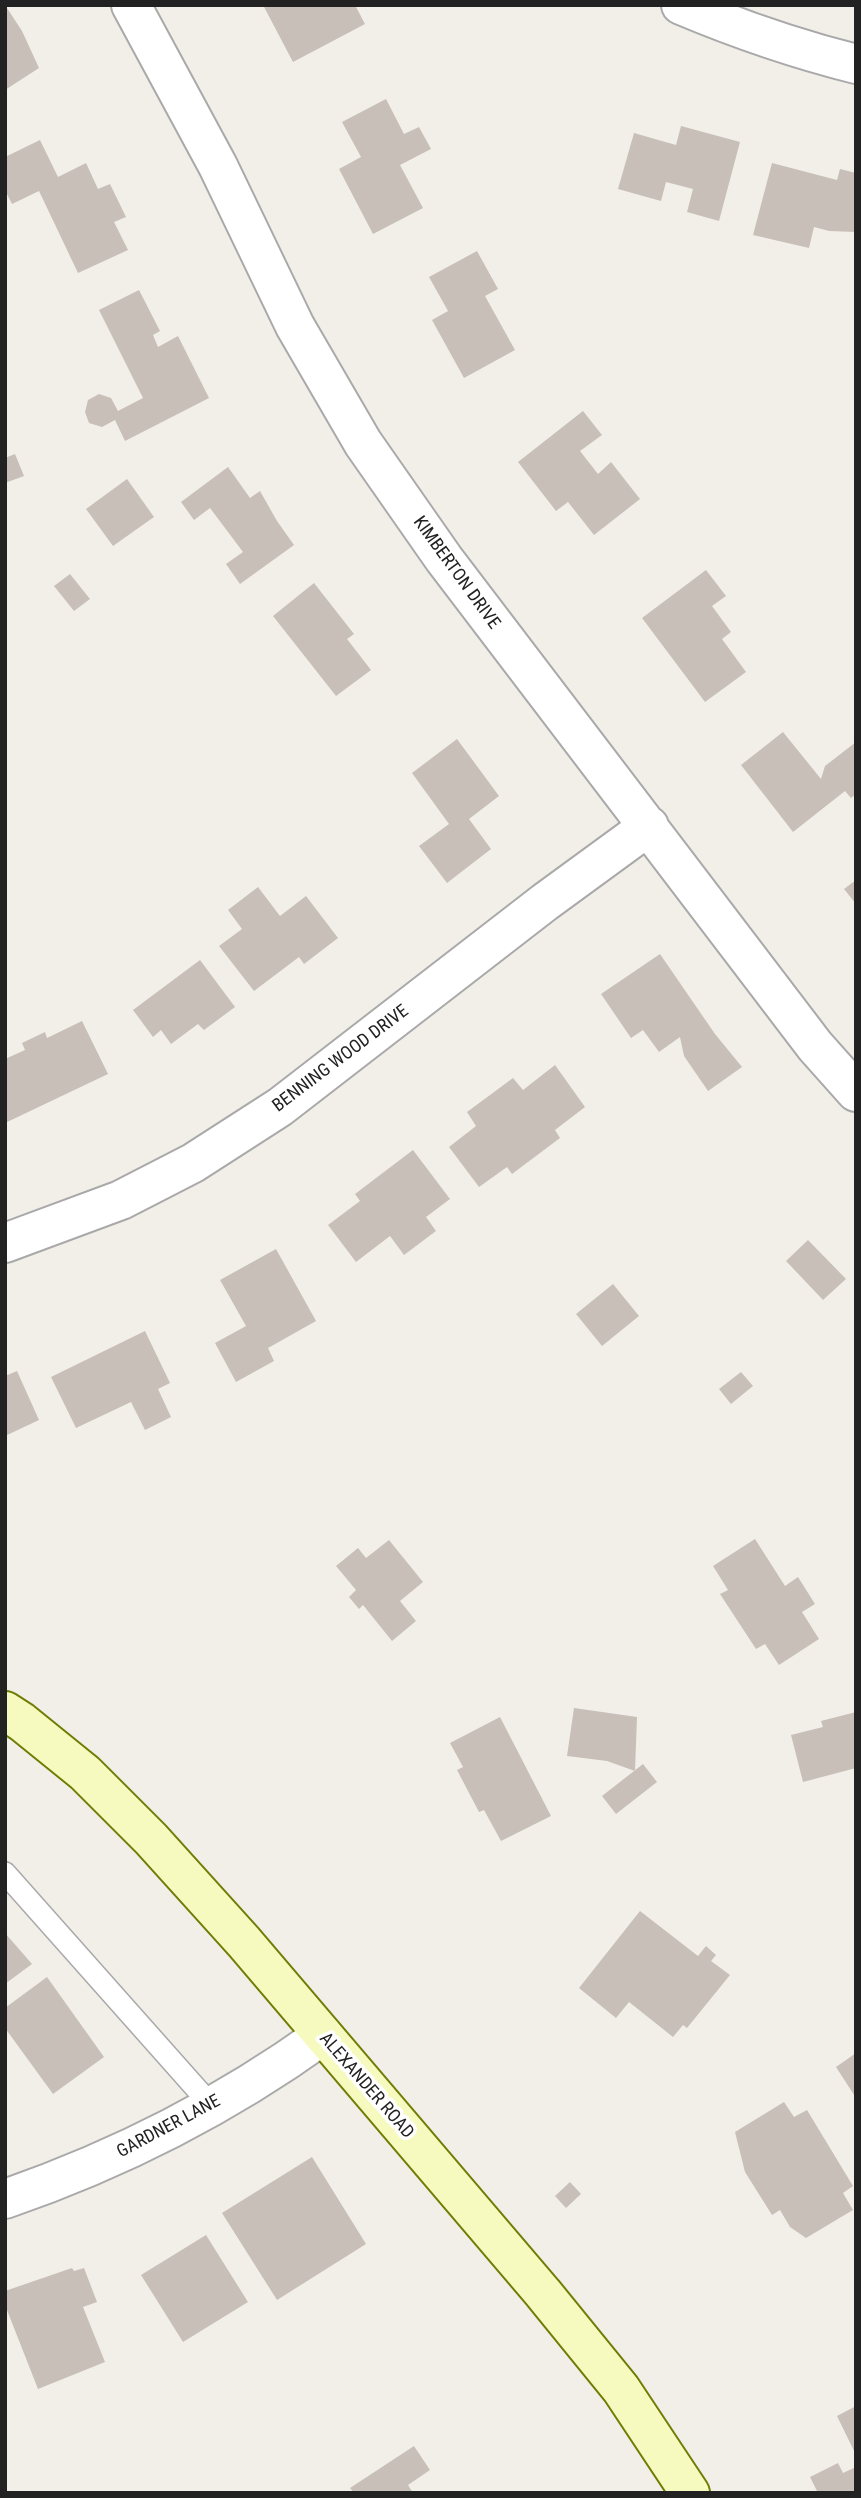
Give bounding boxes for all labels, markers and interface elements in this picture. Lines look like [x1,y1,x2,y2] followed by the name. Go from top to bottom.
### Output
[408,512,504,634] street label: KIMBERTON DRIVE
[269,1001,413,1117] street label: BENNING WOOD DRIVE
[314,2029,418,2143] street label: ALEXANDER ROAD
[114,2091,224,2163] street label: GARDNER LANE

